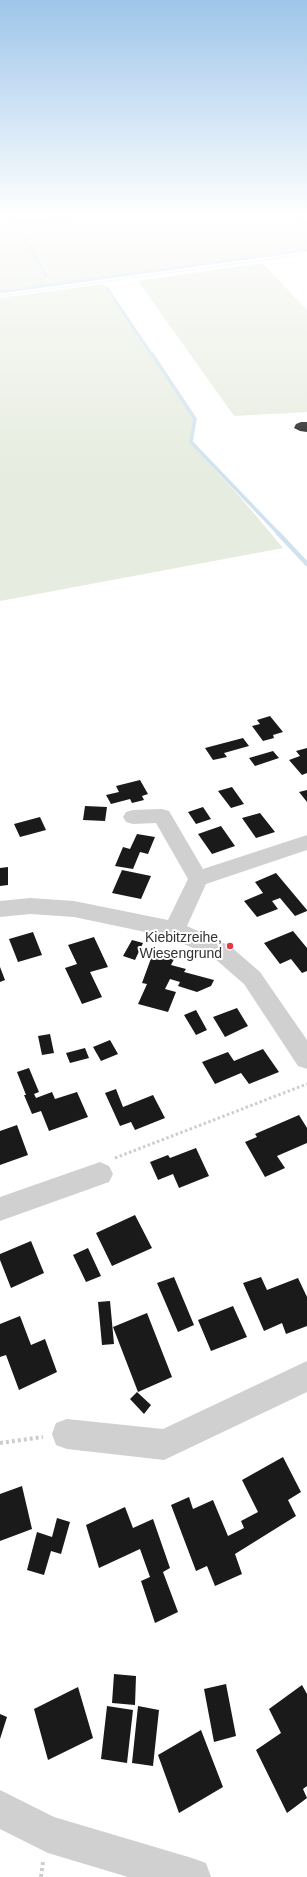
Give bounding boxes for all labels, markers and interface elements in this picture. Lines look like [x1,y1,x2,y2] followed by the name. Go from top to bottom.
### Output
[140,930,222,962] place label: Kiebitzreihe, Wiesengrund
[225,941,235,951] marker: Kiebitzreihe, Wiesengrund

